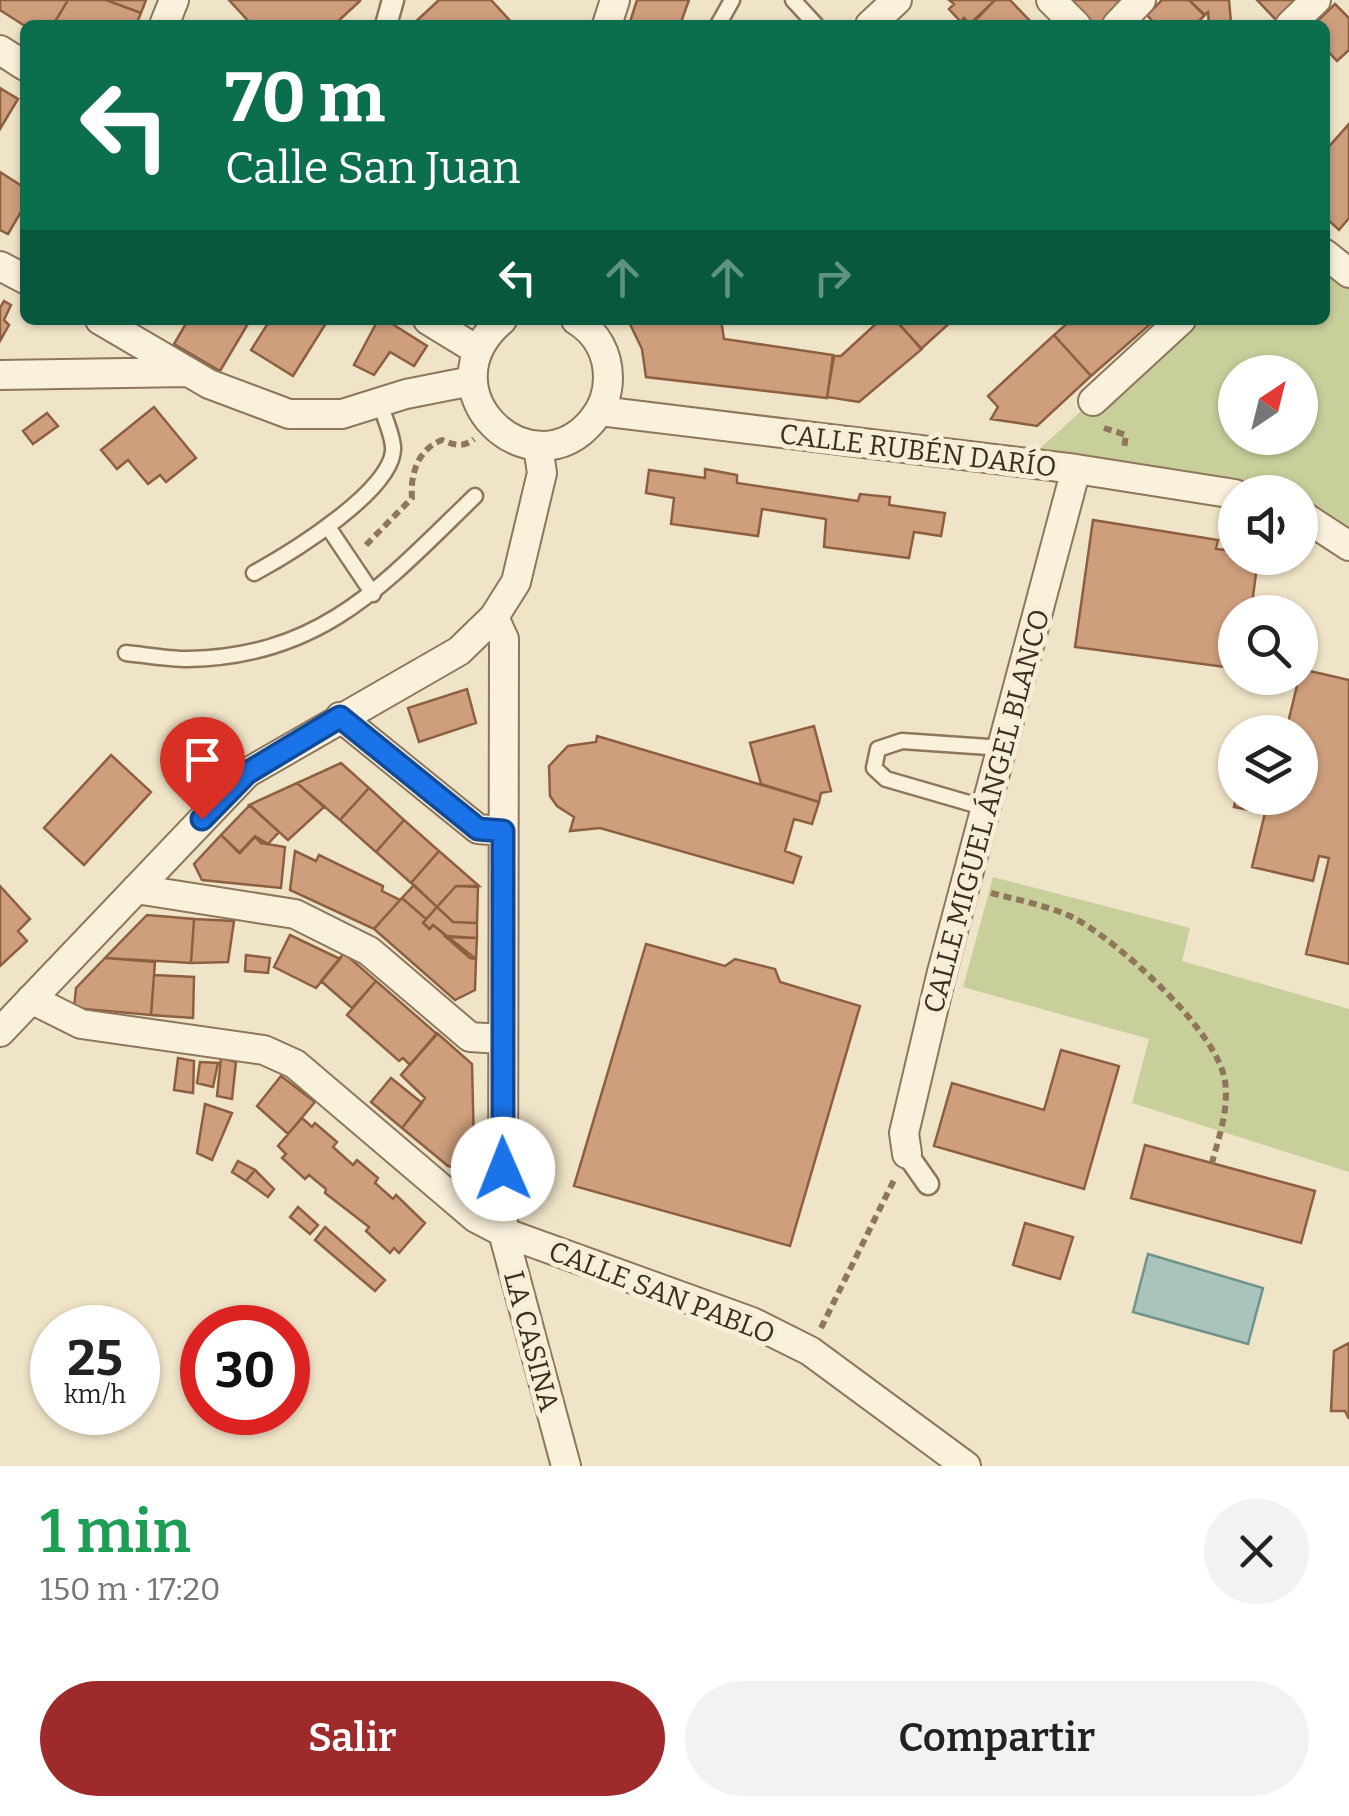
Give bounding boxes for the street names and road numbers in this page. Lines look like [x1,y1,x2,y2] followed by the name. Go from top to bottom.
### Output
[778,416,1058,484] street label: CALLE RUBÉN DARÍO
[916,605,1056,1017] street label: CALLE MIGUEL ÁNGEL BLANCO
[544,1234,779,1351] street label: CALLE SAN PABLO
[497,1267,566,1415] street label: LA CASINA

